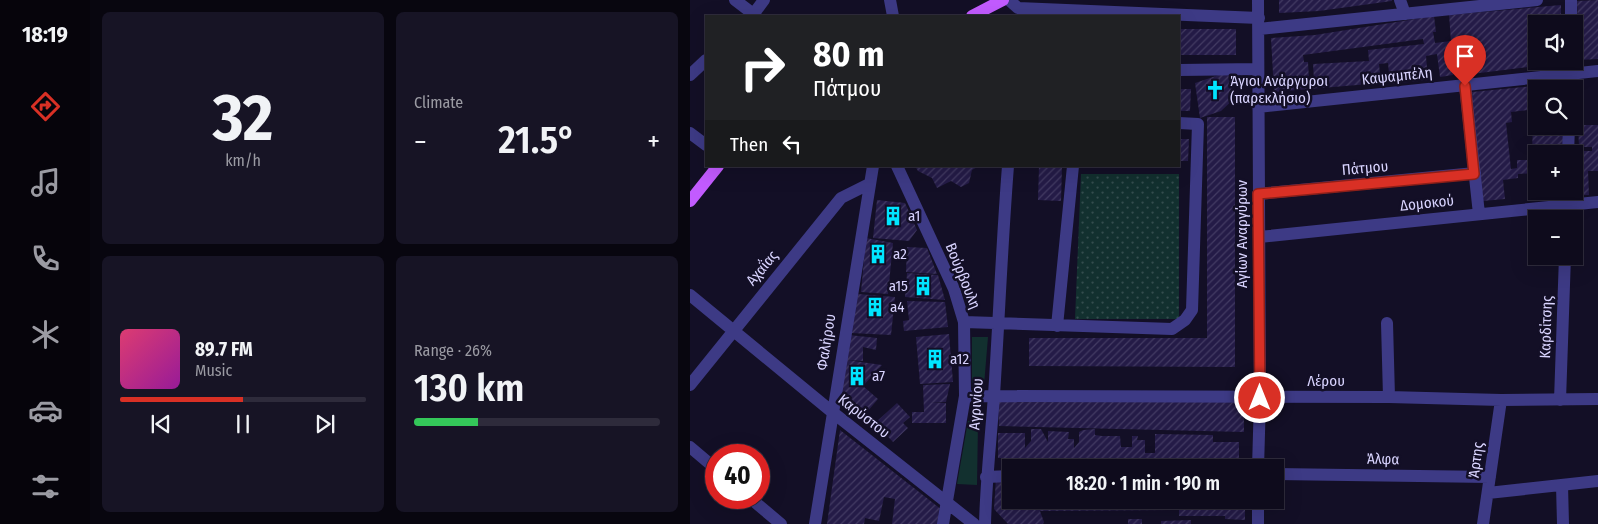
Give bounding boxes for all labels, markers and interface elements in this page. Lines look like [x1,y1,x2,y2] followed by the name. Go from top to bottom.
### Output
[1528,15,1583,265] map controls
[1528,15,1583,70] button: sound
[22,21,68,48] text: 18:19
[813,33,885,75] text: 80 m
[730,35,795,100] icon: right
[1444,35,1486,86] pin
[1451,42,1479,70] icon: arrive
[1361,63,1433,89] street label: Καψαμπέλη
[1230,72,1328,107] place label: Άγιοι Ανάργυροι (παρεκλήσιο)
[813,75,881,102] text: Πάτμου
[213,79,273,157] text: 32
[1204,79,1226,101] church icon: Άγιοι Ανάργυροι (παρεκλήσιο)
[1528,80,1583,135] button: search
[28,89,63,124] icon: directions
[414,93,463,112] text: Climate
[498,117,576,163] text: 21.5°
[414,125,427,158] text: −
[647,125,660,158] text: +
[778,130,806,158] icon: left
[730,133,768,156] text: Then
[1528,145,1583,200] button: +
[225,151,261,170] text: km/h
[1341,157,1389,179] street label: Πάτμου
[28,165,63,200] icon: music
[1233,179,1251,288] street label: Αγίων Αναργύρων
[1399,191,1455,215] street label: Δομοκού
[882,205,904,227] building icon: a1
[908,207,920,225] place label: a1
[1528,210,1583,265] button: −
[942,240,984,312] street label: Βούρβουλη
[28,241,63,276] icon: phone
[867,243,889,265] building icon: a2
[893,245,907,263] place label: a2
[742,246,782,289] street label: Αχαΐας
[912,275,934,297] building icon: a15
[889,277,908,295] place label: a15
[1536,294,1556,359] street label: Καρδίτσης
[864,296,886,318] building icon: a4
[890,298,905,316] place label: a4
[813,312,839,372] street label: Φαλήρου
[28,317,63,352] icon: climate
[195,338,253,361] text: 89.7 FM
[414,341,492,360] text: Range · 26%
[924,348,946,370] building icon: a12
[950,350,969,368] place label: a12
[195,361,232,380] text: Music
[414,365,524,411] text: 130 km
[846,365,868,387] building icon: a7
[872,367,885,385] place label: a7
[1233,371,1285,423] position arrow
[1307,372,1345,390] street label: Λέρου
[965,378,987,430] street label: Αγρινίου
[835,390,893,442] street label: Καρύστου
[28,393,63,428] icon: car
[147,410,175,438] icon: previous
[229,410,257,438] icon: pause
[311,410,339,438] icon: next
[1465,440,1488,479] street label: Άρτης
[705,444,770,509] speed limit sign: 40
[1366,450,1400,468] street label: Άλφα
[28,469,63,504] icon: filters
[1066,472,1220,495] text: 18:20 · 1 min · 190 m

